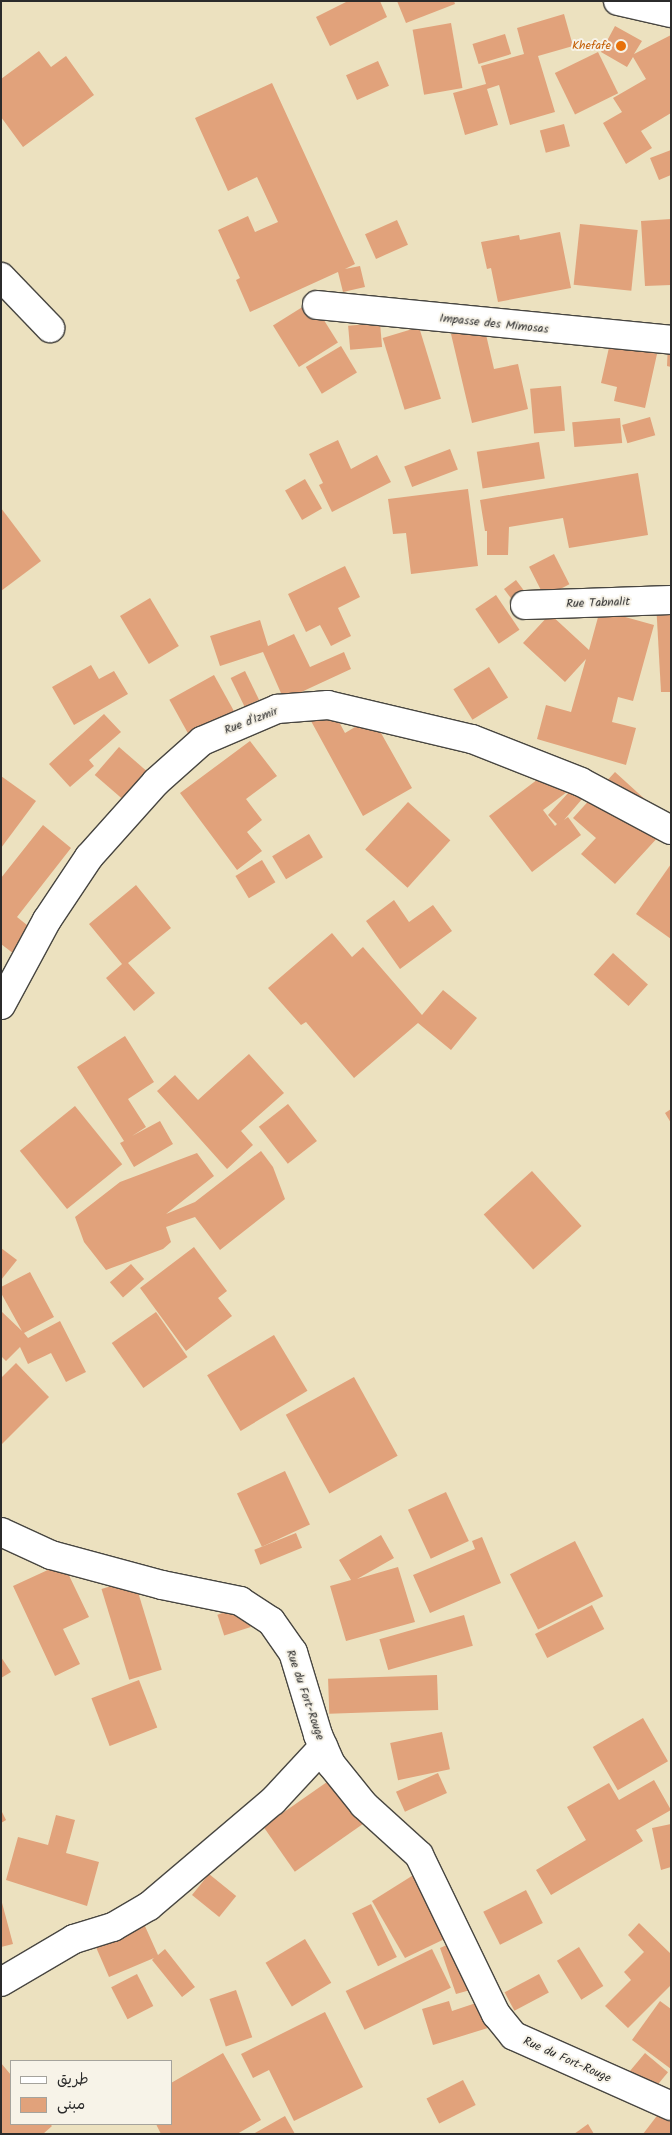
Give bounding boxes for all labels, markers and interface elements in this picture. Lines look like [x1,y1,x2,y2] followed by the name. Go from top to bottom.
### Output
[572,39,611,53] place label: Khefafe
[615,40,627,52] marker: Khefafe
[439,311,549,337] street label: Impasse des Mimosas
[566,595,630,611] street label: Rue Tabnalit
[222,704,280,738] street label: Rue d'Izmir
[283,1648,327,1742] street label: Rue du Fort-Rouge
[521,2034,613,2086] street label: Rue du Fort-Rouge
[10,2060,172,2125] legend
[57,2068,89,2092] text: طريق
[57,2093,85,2117] text: مبنى

